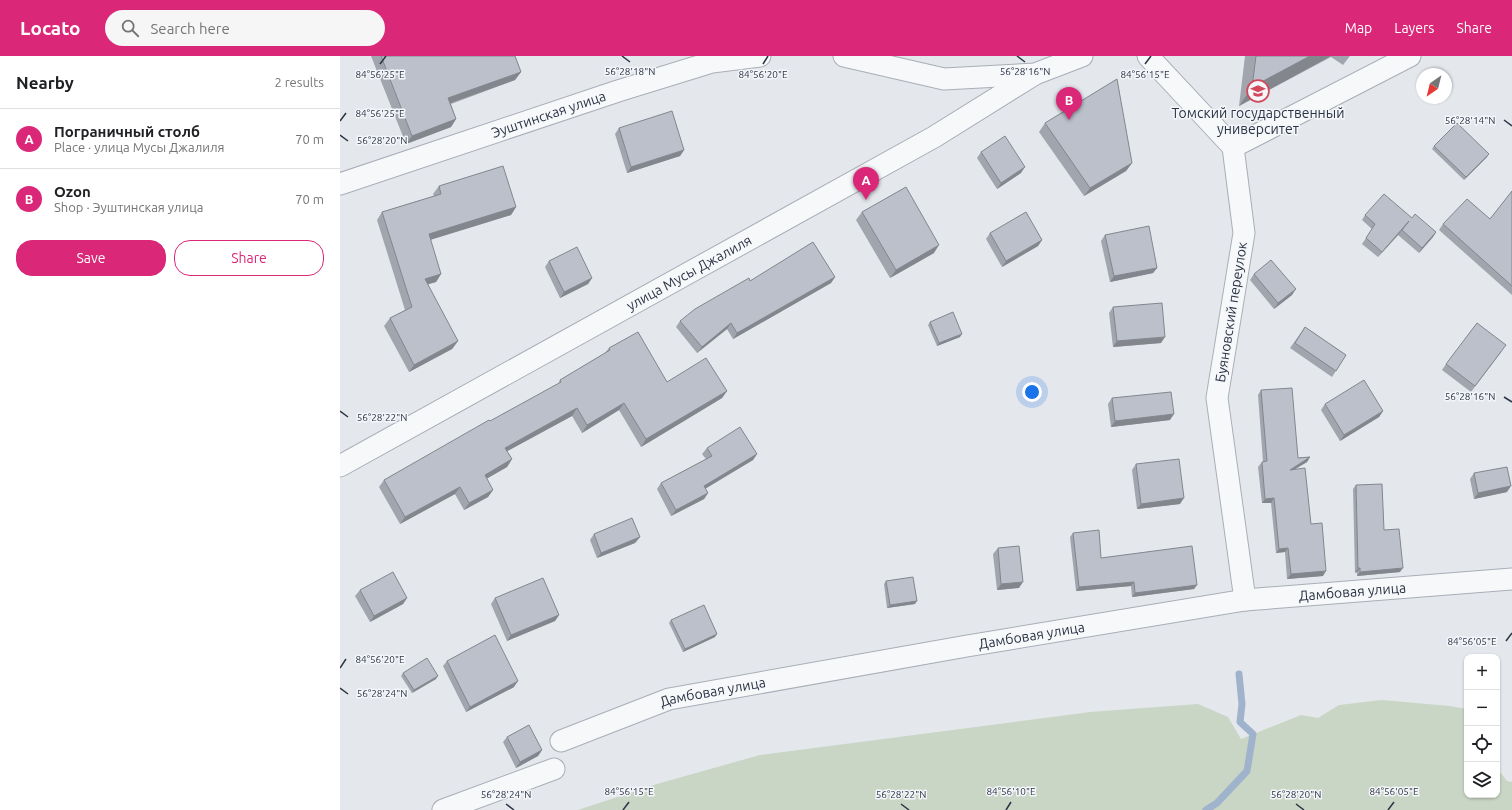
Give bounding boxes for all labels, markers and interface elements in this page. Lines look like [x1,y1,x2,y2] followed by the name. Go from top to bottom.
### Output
[105,10,385,46] search box
[20,17,81,39] text: Locato
[119,17,141,39] icon: search
[151,20,230,37] text: Search here
[1345,20,1372,36] text: Map
[1394,20,1434,36] text: Layers
[1456,20,1492,36] text: Share
[605,66,655,77] text: 56°28'18"N
[1000,66,1050,77] text: 56°28'16"N
[1416,68,1452,104] north arrow
[355,69,405,80] text: 84°56'25"E
[738,69,788,80] text: 84°56'20"E
[1120,69,1170,80] text: 84°56'15"E
[16,73,74,92] text: Nearby
[274,75,324,89] text: 2 results
[1245,78,1271,104] school or university icon: Томский государственный университет
[1056,87,1082,120] pin: B
[489,88,608,141] street label: Эуштинская улица
[1171,105,1345,137] place label: Томский государственный университет
[355,108,405,119] text: 84°56'25"E
[1445,115,1495,126] text: 56°28'14"N
[54,123,200,140] text: Пограничный столб
[24,132,34,146] text: A
[295,132,324,146] text: 70 m
[357,135,407,146] text: 56°28'20"N
[54,140,225,154] text: Place · улица Мусы Джалиля
[853,167,879,200] pin: A
[54,183,91,200] text: Ozon
[25,192,33,206] text: B
[295,192,324,206] text: 70 m
[54,200,203,214] text: Shop · Эуштинская улица
[624,232,754,314] street label: улица Мусы Джалиля
[16,240,166,276] button: Save
[174,240,324,276] button: Share
[1212,240,1250,384] street label: Буяновский переулок
[1022,382,1042,402] your location
[1445,391,1495,402] text: 56°28'16"N
[357,412,407,423] text: 56°28'22"N
[1298,579,1407,604] street label: Дамбовая улица
[977,619,1086,652] street label: Дамбовая улица
[1447,636,1497,647] text: 84°56'05"E
[355,654,405,665] text: 84°56'20"E
[1464,654,1500,798] map controls
[1464,654,1500,690] button: +
[657,674,767,710] street label: Дамбовая улица
[357,688,407,699] text: 56°28'24"N
[1464,690,1500,726] button: −
[1464,726,1500,762] button: locate
[1464,762,1500,798] button: layers
[604,786,654,797] text: 84°56'15"E
[986,786,1036,797] text: 84°56'10"E
[1369,786,1419,797] text: 84°56'05"E
[481,789,531,800] text: 56°28'24"N
[876,789,926,800] text: 56°28'22"N
[1271,789,1321,800] text: 56°28'20"N

